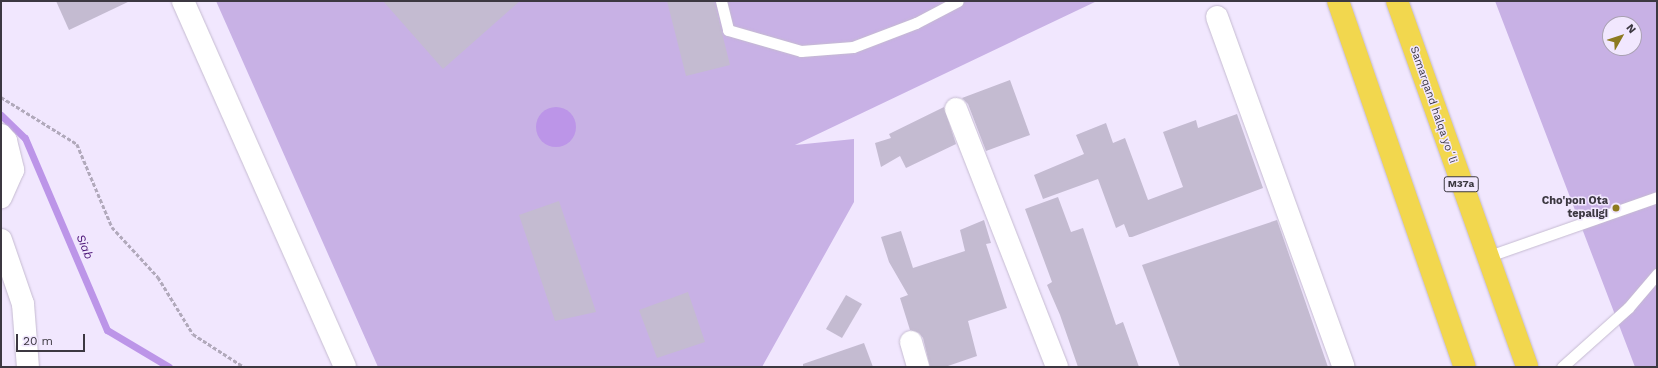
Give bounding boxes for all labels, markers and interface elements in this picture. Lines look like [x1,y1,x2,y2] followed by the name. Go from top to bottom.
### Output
[1602,16,1642,56] north arrow
[1623,22,1639,36] text: N
[1407,45,1459,165] street label: Samarqand halqa yoʻli
[1443,176,1479,192] road number: M37a
[1542,195,1608,221] place label: Cho'pon Ota tepaligi
[1611,203,1621,213] marker: Cho'pon Ota tepaligi
[72,232,96,262] water label: Siab
[18,326,87,352] scale bar
[23,334,53,348] text: 20 m

